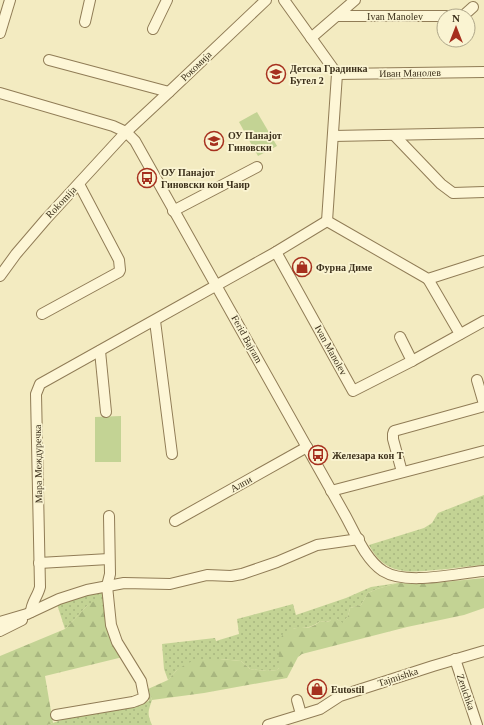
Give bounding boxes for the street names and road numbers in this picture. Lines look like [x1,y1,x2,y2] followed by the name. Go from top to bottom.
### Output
[367,11,423,22] street label: Ivan Manolev
[178,48,214,83] street label: Рокомија
[379,67,441,79] street label: Иван Манолев
[44,183,79,220] street label: Rokomija
[229,313,265,365] street label: Ferid Bajram
[313,323,349,377] street label: Ivan Manolev
[32,424,44,504] street label: Мара Междуречка
[228,473,254,494] street label: Алпи
[377,665,420,689] street label: Tajmishka
[455,673,477,712] street label: Zenichka

